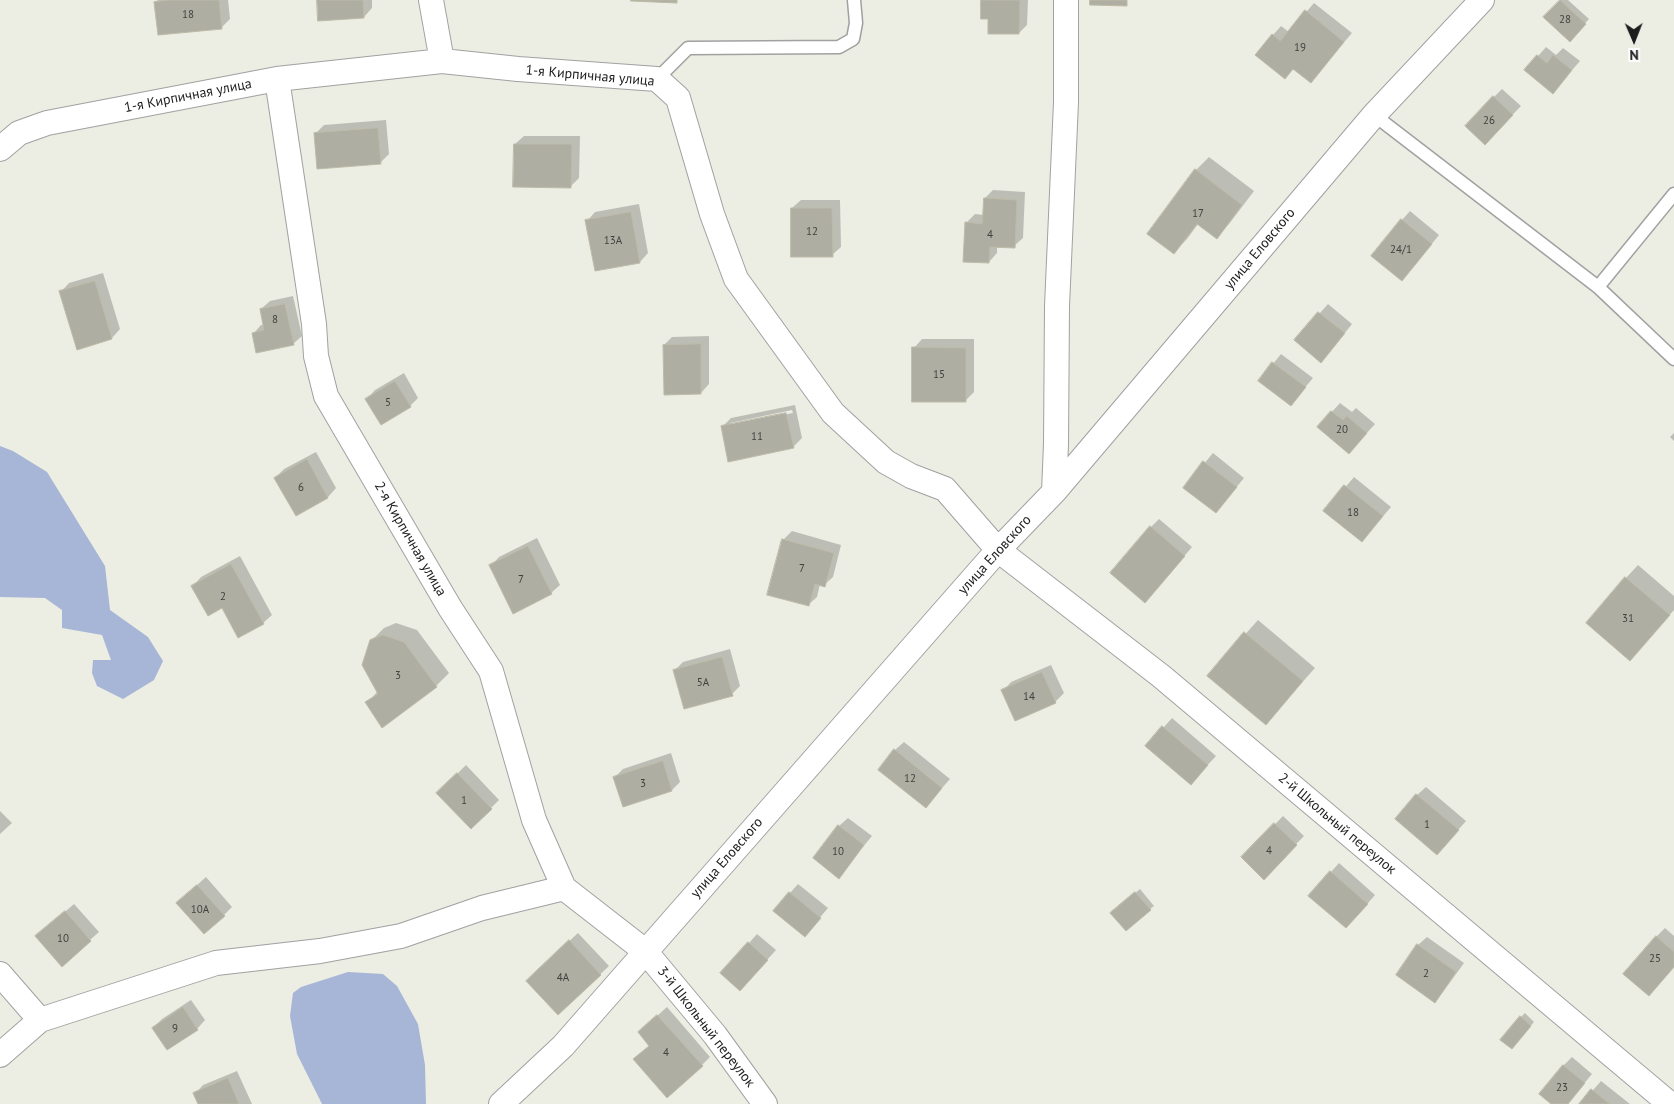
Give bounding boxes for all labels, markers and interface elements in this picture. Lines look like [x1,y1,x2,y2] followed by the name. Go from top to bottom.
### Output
[182,8,194,22] house number: 18
[1559,13,1571,27] house number: 28
[1609,15,1659,65] north arrow
[1294,41,1306,55] house number: 19
[1630,46,1639,64] text: N
[525,62,655,90] street label: 1-я Кирпичная улица
[123,75,253,117] street label: 1-я Кирпичная улица
[1483,114,1495,128] house number: 26
[1221,205,1299,293] street label: улица Еловского
[1192,207,1204,221] house number: 17
[806,225,818,239] house number: 12
[987,228,993,242] house number: 4
[604,234,622,248] house number: 13А
[1390,243,1412,257] house number: 24/1
[272,313,278,327] house number: 8
[933,368,945,382] house number: 15
[385,396,391,410] house number: 5
[1336,423,1348,437] house number: 20
[751,430,763,444] house number: 11
[370,479,450,599] street label: 2-я Кирпичная улица
[298,481,304,495] house number: 6
[1347,506,1359,520] house number: 18
[955,512,1035,598] street label: улица Еловского
[799,562,805,576] house number: 7
[518,573,524,587] house number: 7
[220,590,226,604] house number: 2
[1622,612,1634,626] house number: 31
[395,669,401,683] house number: 3
[697,676,709,690] house number: 5А
[1023,690,1035,704] house number: 14
[1275,770,1399,878] street label: 2-й Школьный переулок
[904,772,916,786] house number: 12
[640,777,646,791] house number: 3
[461,794,467,808] house number: 1
[687,814,767,902] street label: улица Еловского
[1424,818,1430,832] house number: 1
[1266,844,1272,858] house number: 4
[832,845,844,859] house number: 10
[191,903,209,917] house number: 10А
[57,932,69,946] house number: 10
[1649,952,1661,966] house number: 25
[654,963,758,1091] street label: 3-й Школьный переулок
[1423,967,1429,981] house number: 2
[557,971,569,985] house number: 4А
[172,1022,178,1036] house number: 9
[663,1046,669,1060] house number: 4
[1556,1081,1568,1095] house number: 23

